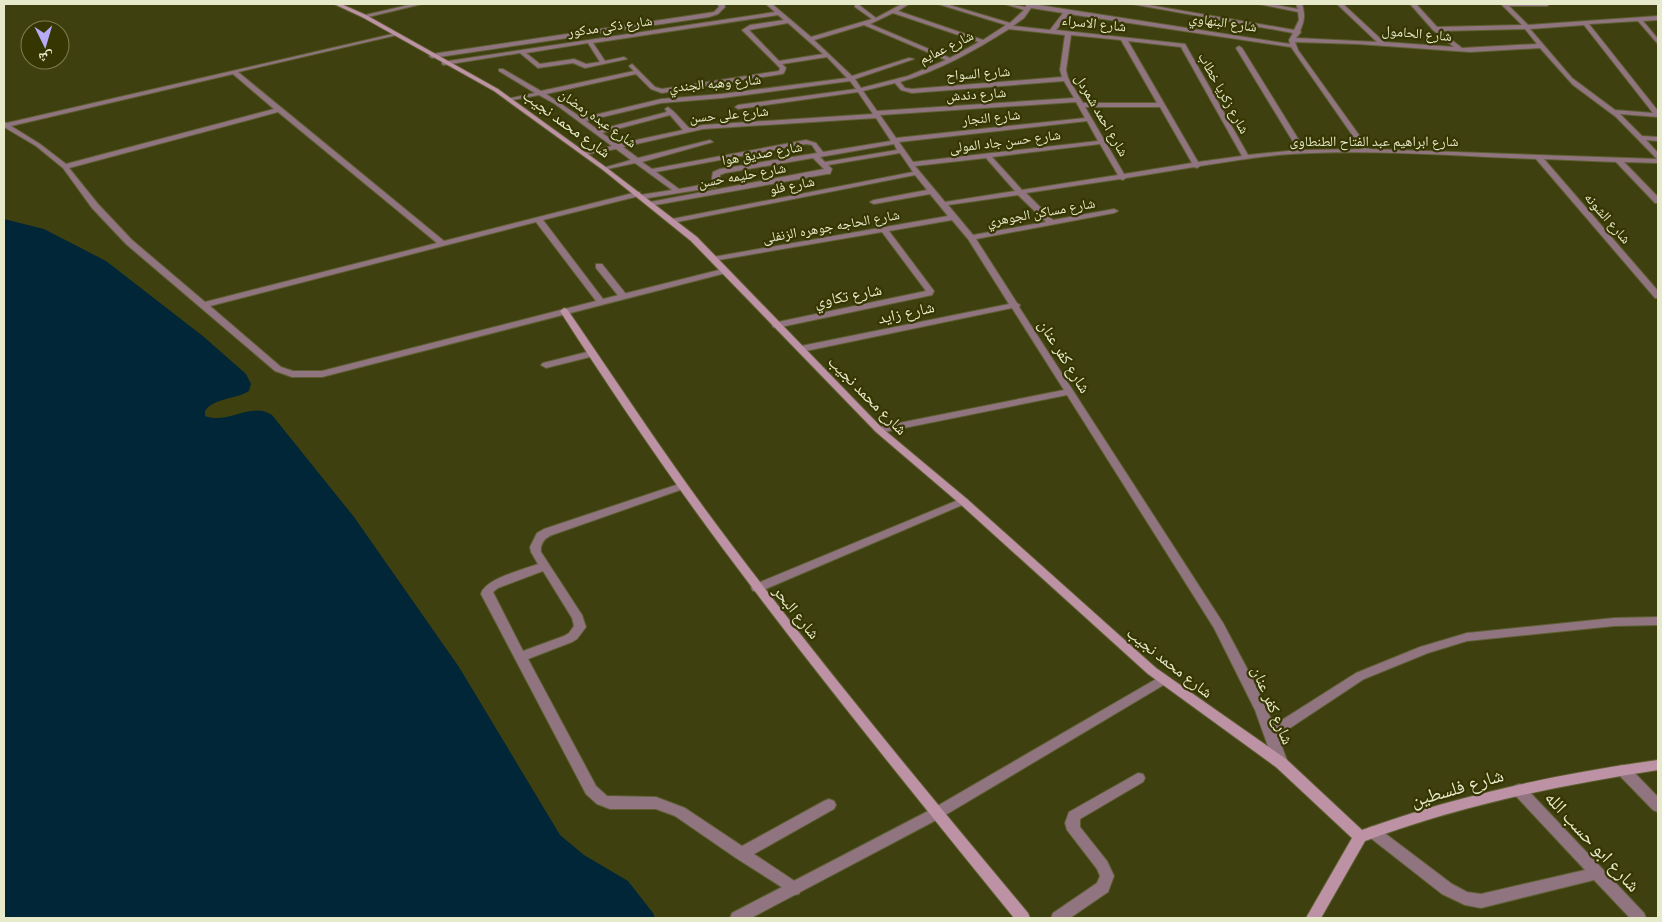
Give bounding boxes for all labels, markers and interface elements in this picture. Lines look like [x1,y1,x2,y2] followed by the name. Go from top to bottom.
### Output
[1188,8,1258,38] street label: شارع البنهاوي
[566,11,653,42] street label: شارع ذكى مدكور
[1061,11,1127,36] street label: شارع الاسراء
[20,20,70,70] north arrow
[1381,21,1453,46] street label: شارع الحامول
[916,26,977,69] street label: شارع عمايم
[38,48,54,68] text: ش
[1193,49,1254,137] street label: شارع زكريا خطاب
[945,62,1011,85] street label: شارع السواح
[668,70,762,99] street label: شارع وهبه الجندي
[1070,70,1133,160] street label: شارع احمد شمردل
[945,83,1007,106] street label: شارع دندش
[519,84,615,162] street label: شارع محمد نجيب
[555,85,640,152] street label: شارع عبده رمضان
[689,102,769,127] street label: شارع على حسن
[960,105,1021,130] street label: شارع النجار
[948,125,1062,158] street label: شارع حسن جاد المولى
[1290,132,1458,151] street label: شارع ابراهيم عبد الفتاح الطنطاوى
[720,137,804,170] street label: شارع صديق هوا
[697,158,787,193] street label: شارع حليمه حسن
[768,172,816,199] street label: شارع فلو
[1580,189,1635,248] street label: شارع الشونه
[985,194,1097,233] street label: شارع مساكن الجوهري
[761,205,901,248] street label: شارع الحاجه جوهره الزنفلى
[812,278,884,314] street label: شارع تكاوي
[876,295,936,329] street label: شارع زايد
[1034,315,1096,397] street label: شارع كفر عنان
[824,351,912,439] street label: شارع محمد نجيب
[768,580,825,643] street label: شارع البحر
[1122,621,1218,703] street label: شارع محمد نجيب
[1247,662,1299,748] street label: شارع كفر عنان
[1407,761,1507,813] street label: شارع فلسطين
[1539,785,1647,897] street label: شارع ابو حسب الله

